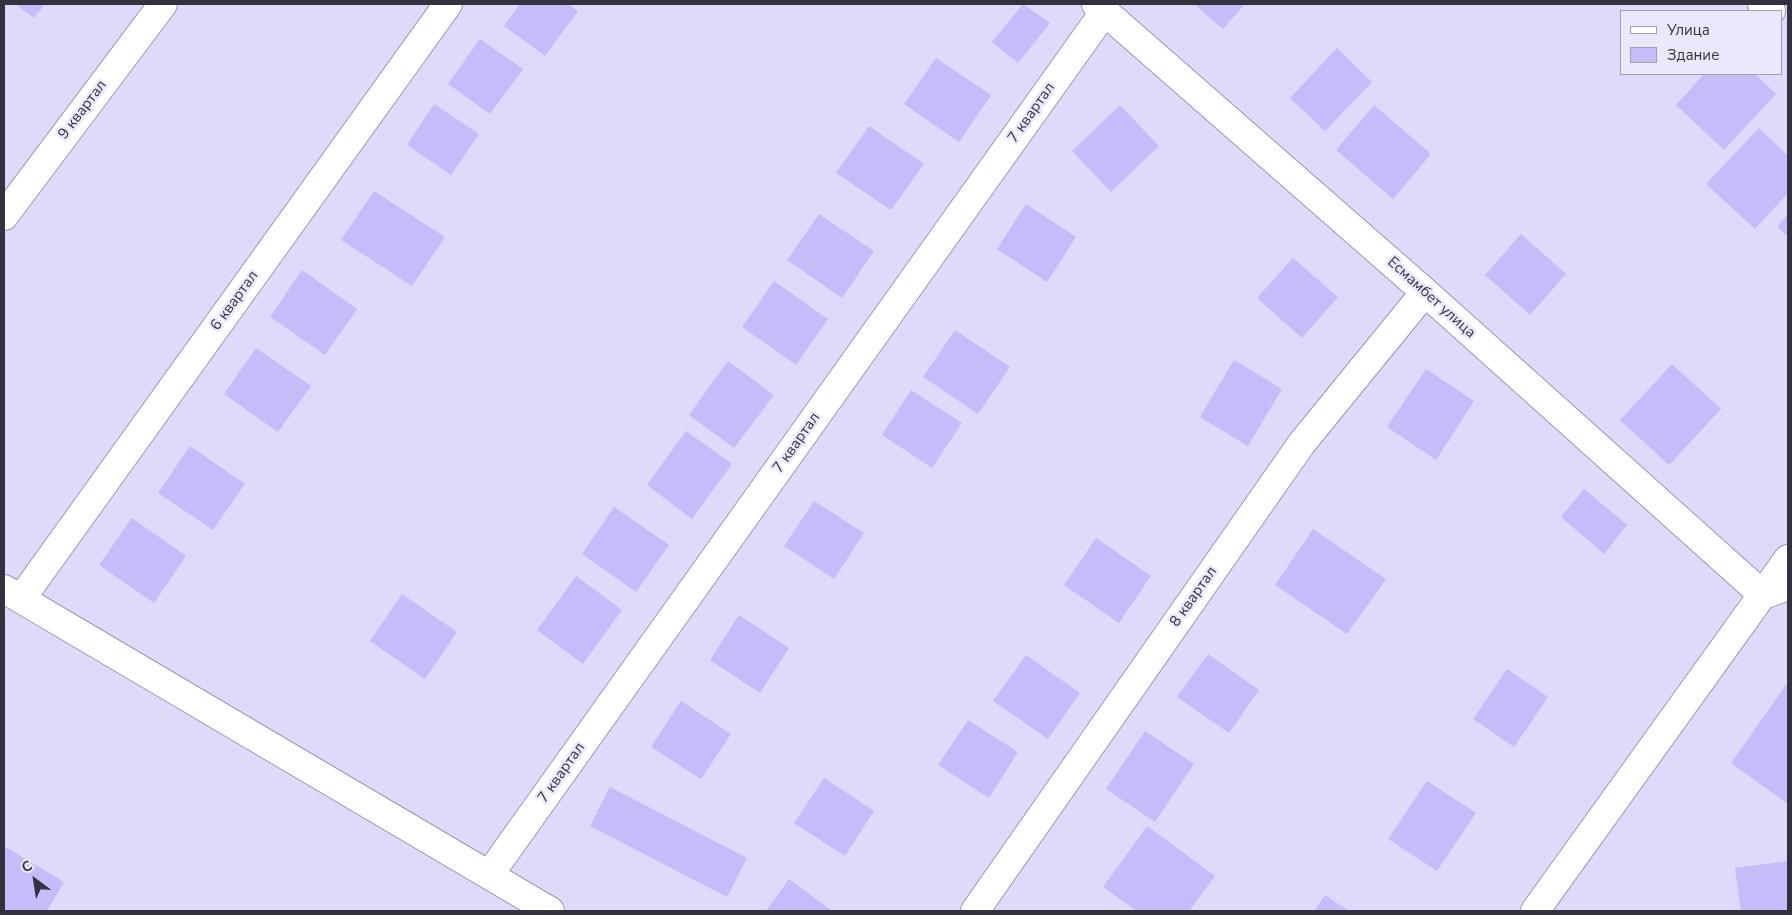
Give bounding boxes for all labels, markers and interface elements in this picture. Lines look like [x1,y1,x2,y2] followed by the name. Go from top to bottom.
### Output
[1620,10,1782,75] legend
[1667,20,1710,40] text: Улица
[1667,45,1719,65] text: Здание
[55,77,111,143] street label: 9 квартал
[1005,79,1059,147] street label: 7 квартал
[1383,254,1479,342] street label: Есмамбет улица
[207,268,263,334] street label: 6 квартал
[770,409,824,477] street label: 7 квартал
[1167,563,1221,631] street label: 8 квартал
[535,739,589,807] street label: 7 квартал
[10,855,60,905] north arrow
[18,856,36,877] text: С

